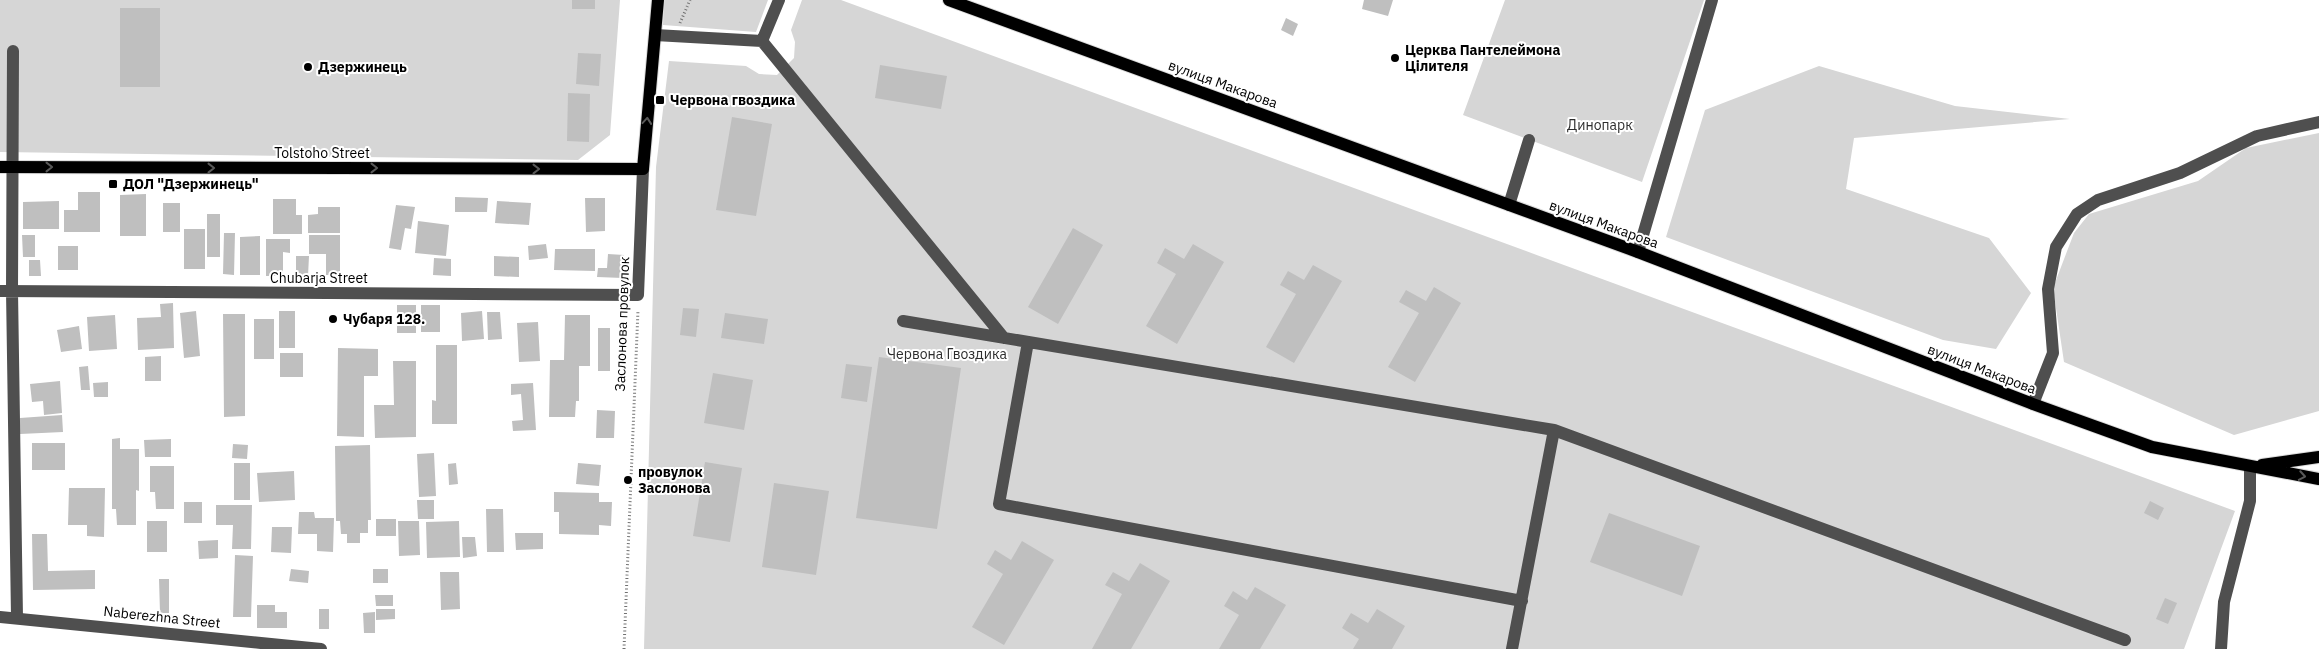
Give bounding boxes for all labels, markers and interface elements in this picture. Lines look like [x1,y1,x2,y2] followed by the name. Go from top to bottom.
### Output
[1405,41,1560,75] place label: Церква Пантелеймона Цілителя
[1389,52,1401,64] marker: Церква Пантелеймона Цілителя
[1166,56,1281,112] street label: вулиця Макарова
[318,58,407,76] place label: Дзержинець
[302,61,314,73] marker: Дзержинець
[670,91,795,109] place label: Червона гвоздика
[654,94,666,106] marker: Червона гвоздика
[1567,116,1633,134] park label: Динопарк
[641,117,652,125] one-way arrow
[274,144,370,162] street label: Tolstoho Street
[45,162,53,172] one-way arrow
[208,163,215,173] one-way arrow
[370,163,378,173] one-way arrow
[532,164,540,174] one-way arrow
[123,175,259,193] place label: ДОЛ "Дзержинець"
[107,178,119,190] marker: ДОЛ "Дзержинець"
[1547,196,1662,252] street label: вулиця Макарова
[611,256,633,392] street label: Заслонова провулок
[270,269,368,287] street label: Chubarja Street
[343,310,425,328] place label: Чубаря 128.
[327,313,339,325] marker: Чубаря 128.
[1925,340,2039,398] street label: вулиця Макарова
[887,345,1007,363] park label: Червона Гвоздика
[638,463,711,497] place label: провулок Заслонова
[2297,470,2306,480] one-way arrow
[622,474,634,486] marker: провулок Заслонова
[103,602,221,632] street label: Naberezhna Street

